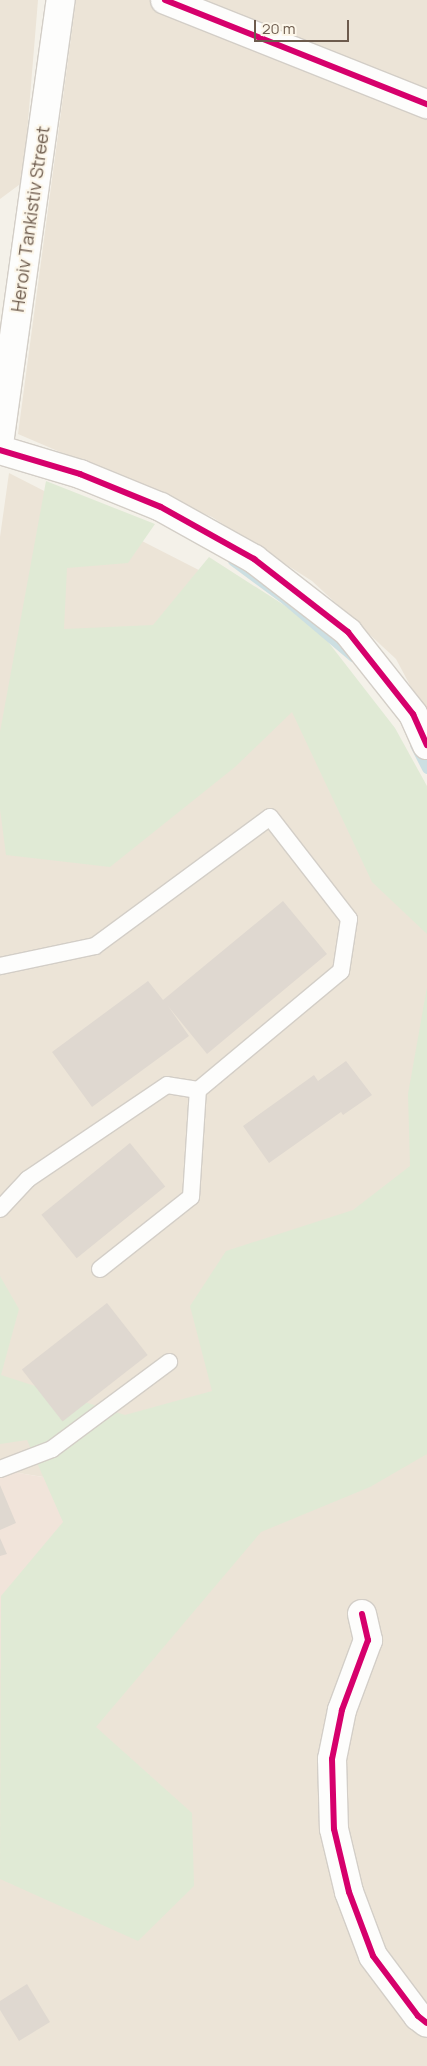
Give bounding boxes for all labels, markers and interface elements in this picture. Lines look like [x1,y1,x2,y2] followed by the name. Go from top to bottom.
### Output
[257,10,352,42] scale bar
[262,18,295,39] text: 20 m
[6,125,54,313] street label: Heroiv Тankistiv Street

